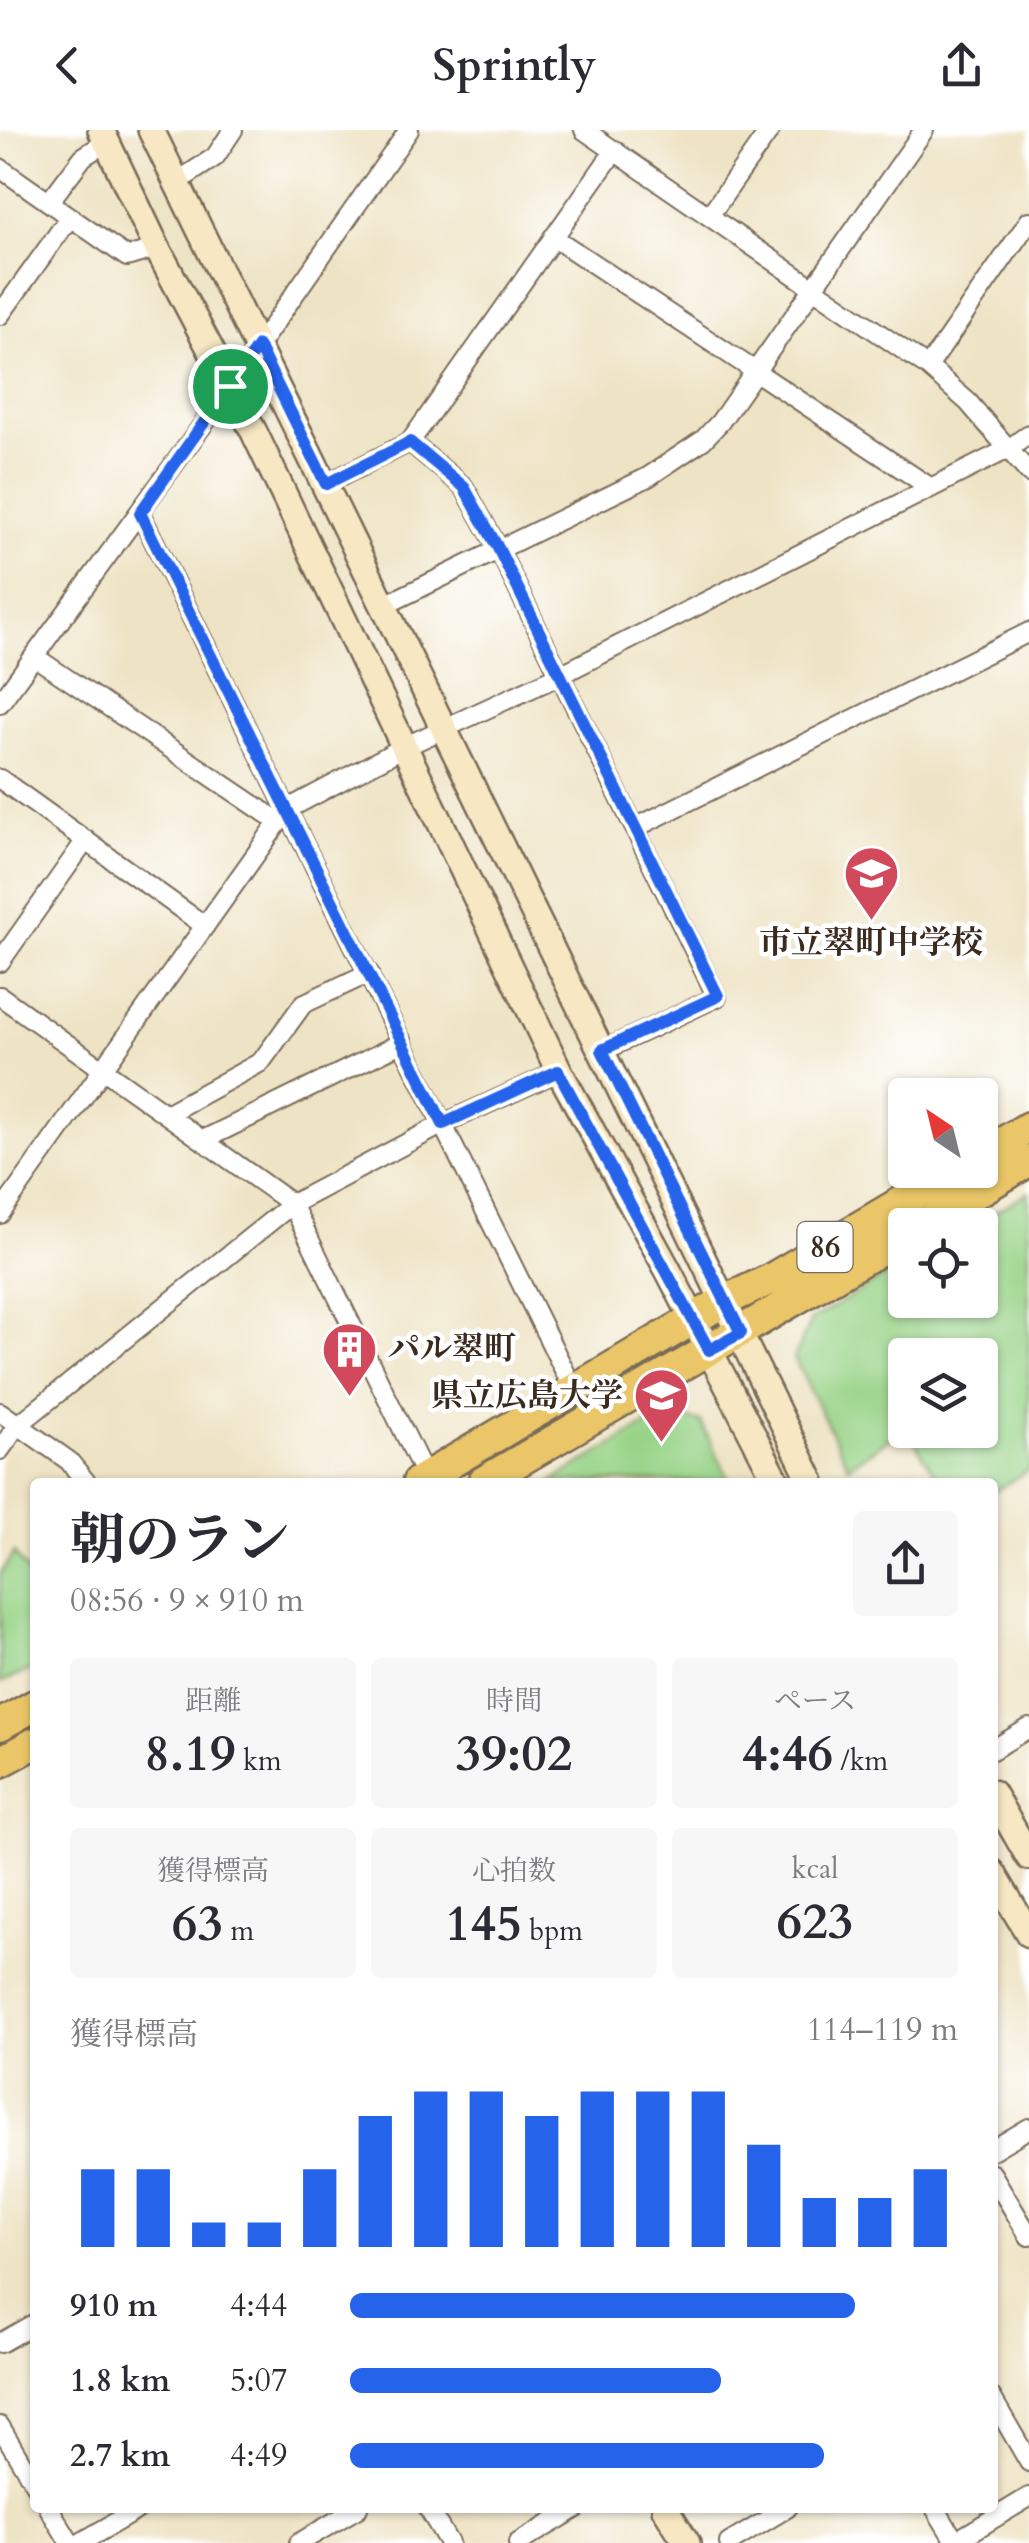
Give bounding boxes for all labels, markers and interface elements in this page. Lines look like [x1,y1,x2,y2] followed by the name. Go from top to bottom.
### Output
[433,35,596,96] text: Sprintly
[40,38,95,93] icon: back
[934,38,989,93] icon: share
[188,344,273,429] pin
[203,359,258,414] icon: arrive
[841,844,901,923] school or university icon: 市立翠町中学校
[759,921,983,965] place label: 市立翠町中学校
[888,1078,998,1188] north arrow
[888,1078,998,1448] map controls
[888,1208,998,1318] button: locate
[798,1222,852,1272] road number: 86
[319,1319,379,1398] building icon: パル翠町
[388,1327,516,1371] place label: パル翠町
[888,1338,998,1448] button: layers
[632,1366,692,1445] school or university icon: 県立広島大学
[431,1374,623,1418] place label: 県立広島大学
[70,1504,290,1578] text: 朝のラン
[853,1511,958,1616] button: share
[70,1579,304,1623] text: 08:56 · 9 × 910 m
[185,1682,241,1720] text: 距離
[486,1682,542,1720] text: 時間
[774,1682,856,1720] text: ペース
[144,1720,236,1788] text: 8.19
[456,1720,572,1788] text: 39:02
[742,1720,833,1788] text: 4:46
[236,1742,282,1780] text: km
[833,1742,888,1780] text: /km
[792,1850,838,1888] text: kcal
[157,1852,269,1890] text: 獲得標高
[472,1852,556,1890] text: 心拍数
[777,1888,853,1956] text: 623
[172,1890,223,1958] text: 63
[445,1890,522,1958] text: 145
[223,1912,254,1950] text: m
[522,1912,583,1950] text: bpm
[806,2008,958,2052] text: 114–119 m
[70,2013,198,2057] text: 獲得標高
[70,2284,157,2328] text: 910 m
[230,2284,287,2328] text: 4:44
[70,2359,170,2403] text: 1.8 km
[230,2359,287,2403] text: 5:07
[70,2434,170,2478] text: 2.7 km
[230,2434,287,2478] text: 4:49

